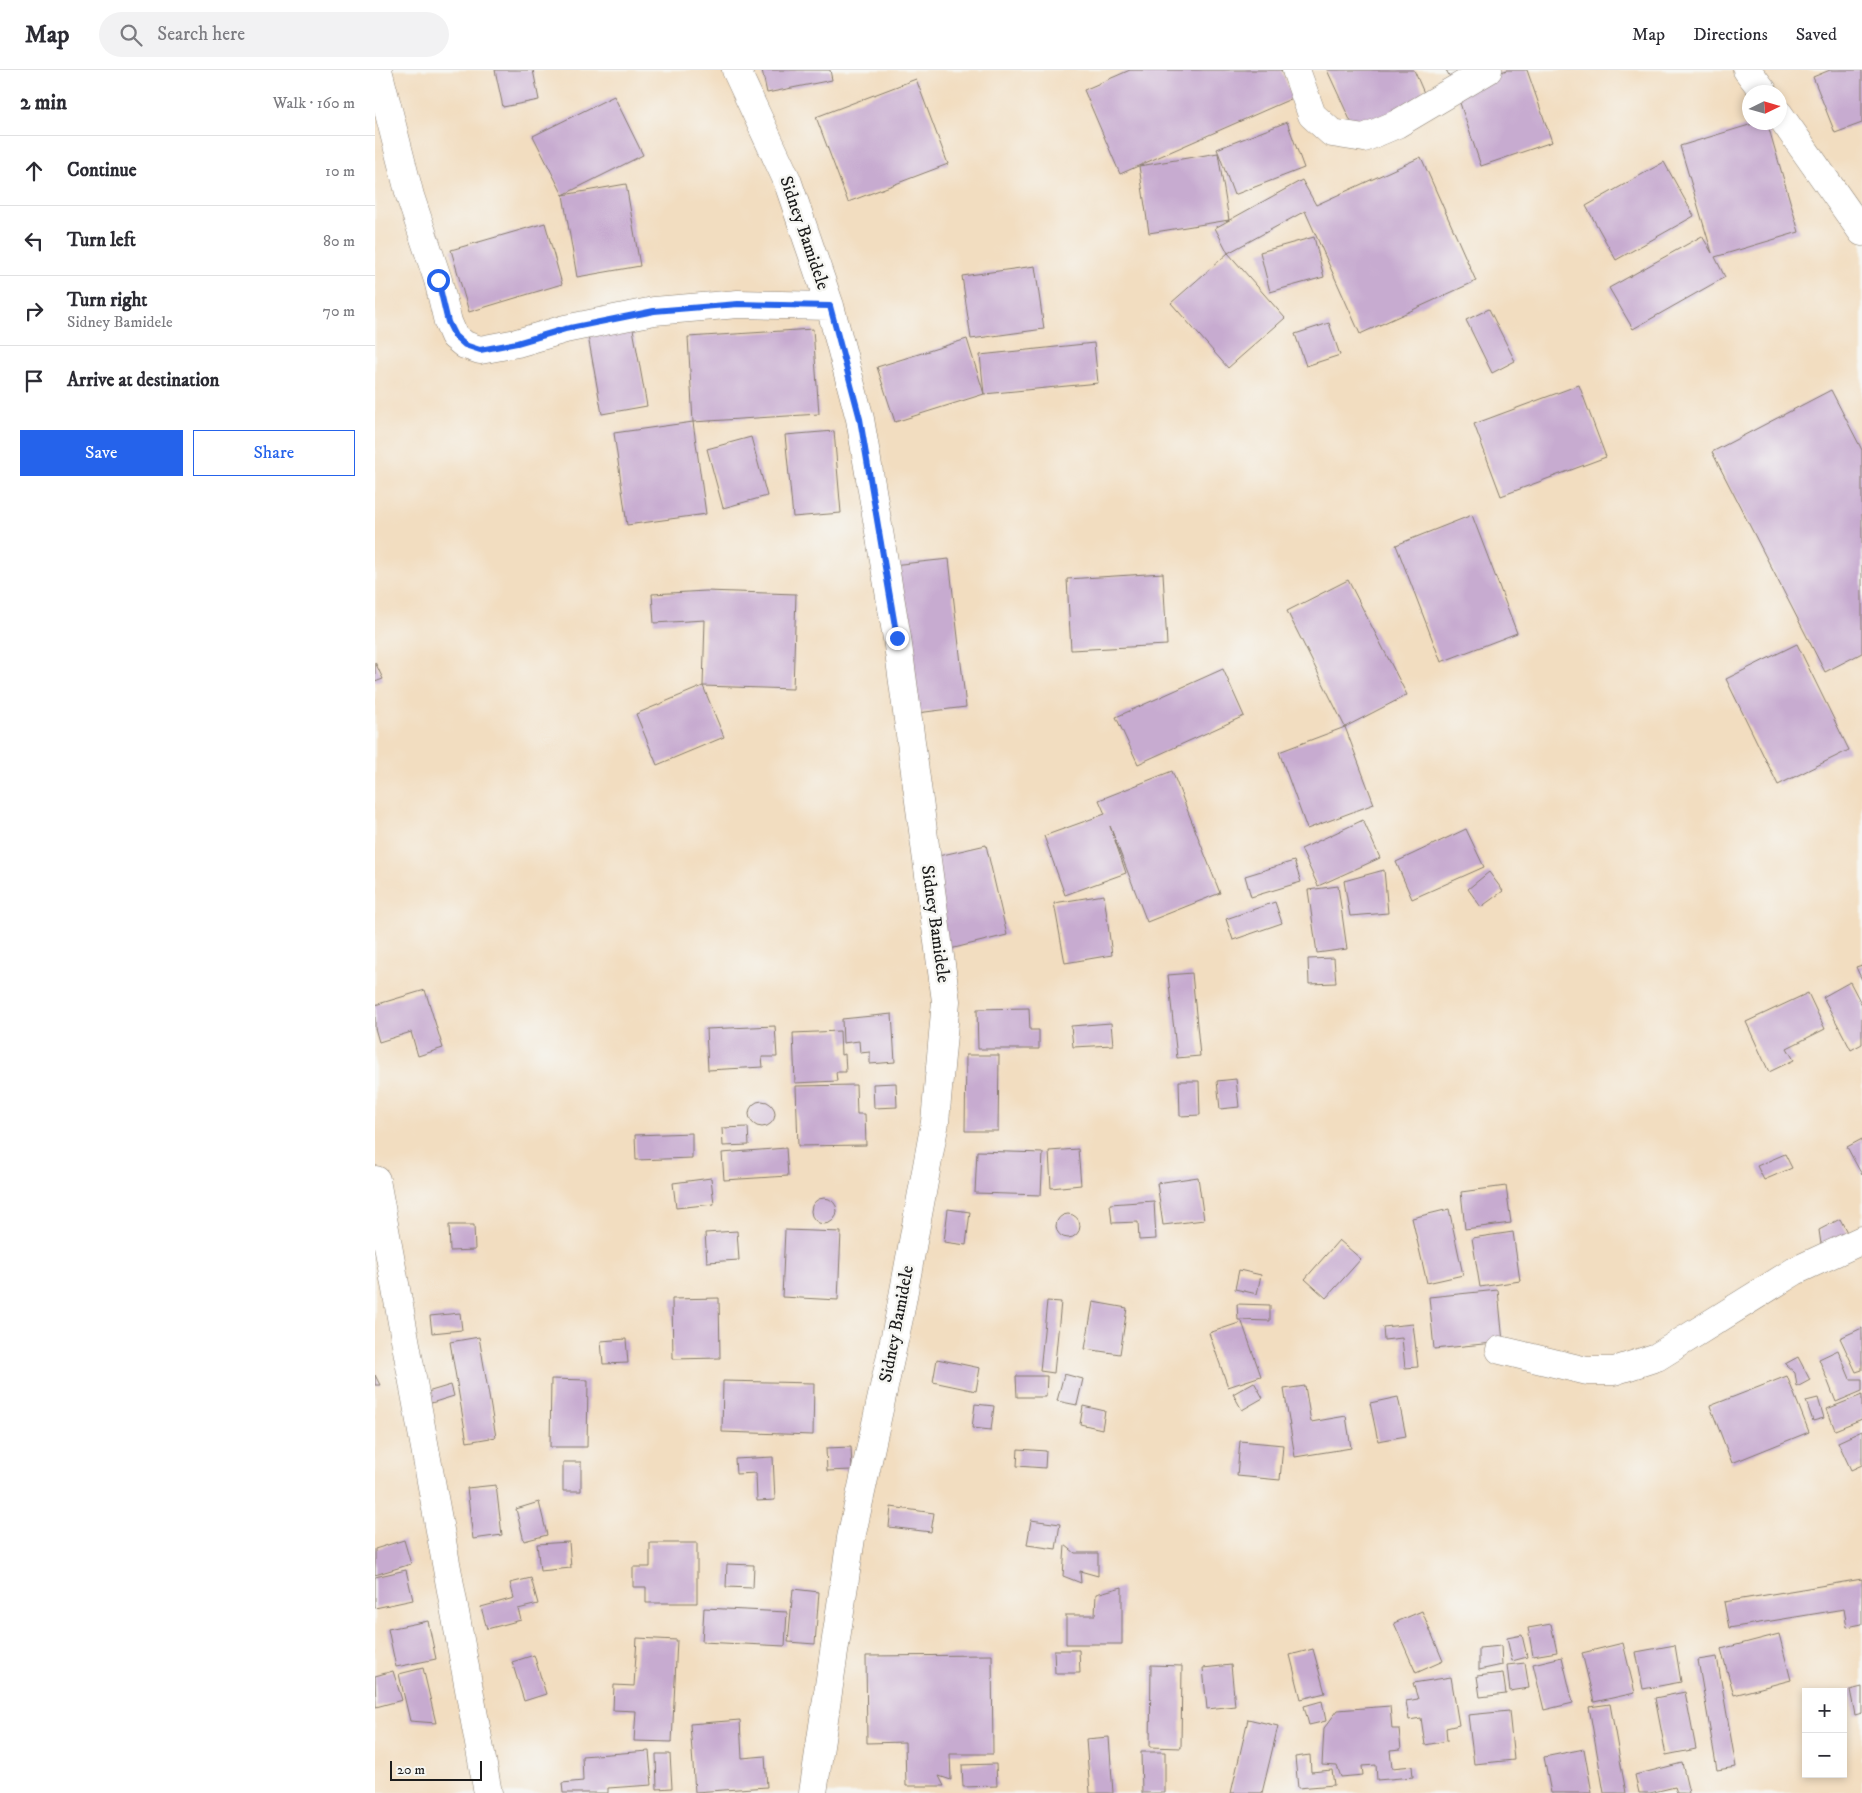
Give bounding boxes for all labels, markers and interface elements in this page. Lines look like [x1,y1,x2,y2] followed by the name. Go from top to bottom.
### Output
[99,12,449,57] search box
[25,20,69,50] text: Map
[117,21,145,49] icon: search
[157,23,245,46] text: Search here
[1632,24,1665,46] text: Map
[1693,24,1768,46] text: Directions
[1796,24,1837,46] text: Saved
[1742,85,1787,130] north arrow
[20,90,67,116] text: 2 min
[273,93,355,113] text: Walk · 160 m
[20,157,48,185] icon: ahead
[67,159,137,182] text: Continue
[325,161,355,181] text: 10 m
[774,173,834,293] street label: Sidney Bamidele
[20,227,48,255] icon: left
[67,229,136,252] text: Turn left
[323,231,355,251] text: 80 m
[427,269,450,292] route start
[67,289,147,312] text: Turn right
[20,297,48,325] icon: right
[323,301,355,321] text: 70 m
[67,312,173,332] text: Sidney Bamidele
[20,367,48,395] icon: arrive
[67,369,219,392] text: Arrive at destination
[20,430,183,476] button: Save
[193,430,355,476] button: Share
[886,627,909,650] route end
[916,864,954,984] street label: Sidney Bamidele
[875,1264,919,1384] street label: Sidney Bamidele
[1802,1688,1847,1778] map controls
[1802,1688,1847,1733] button: +
[1802,1733,1847,1778] button: −
[390,1758,483,1781] scale bar
[397,1761,425,1779] text: 20 m

